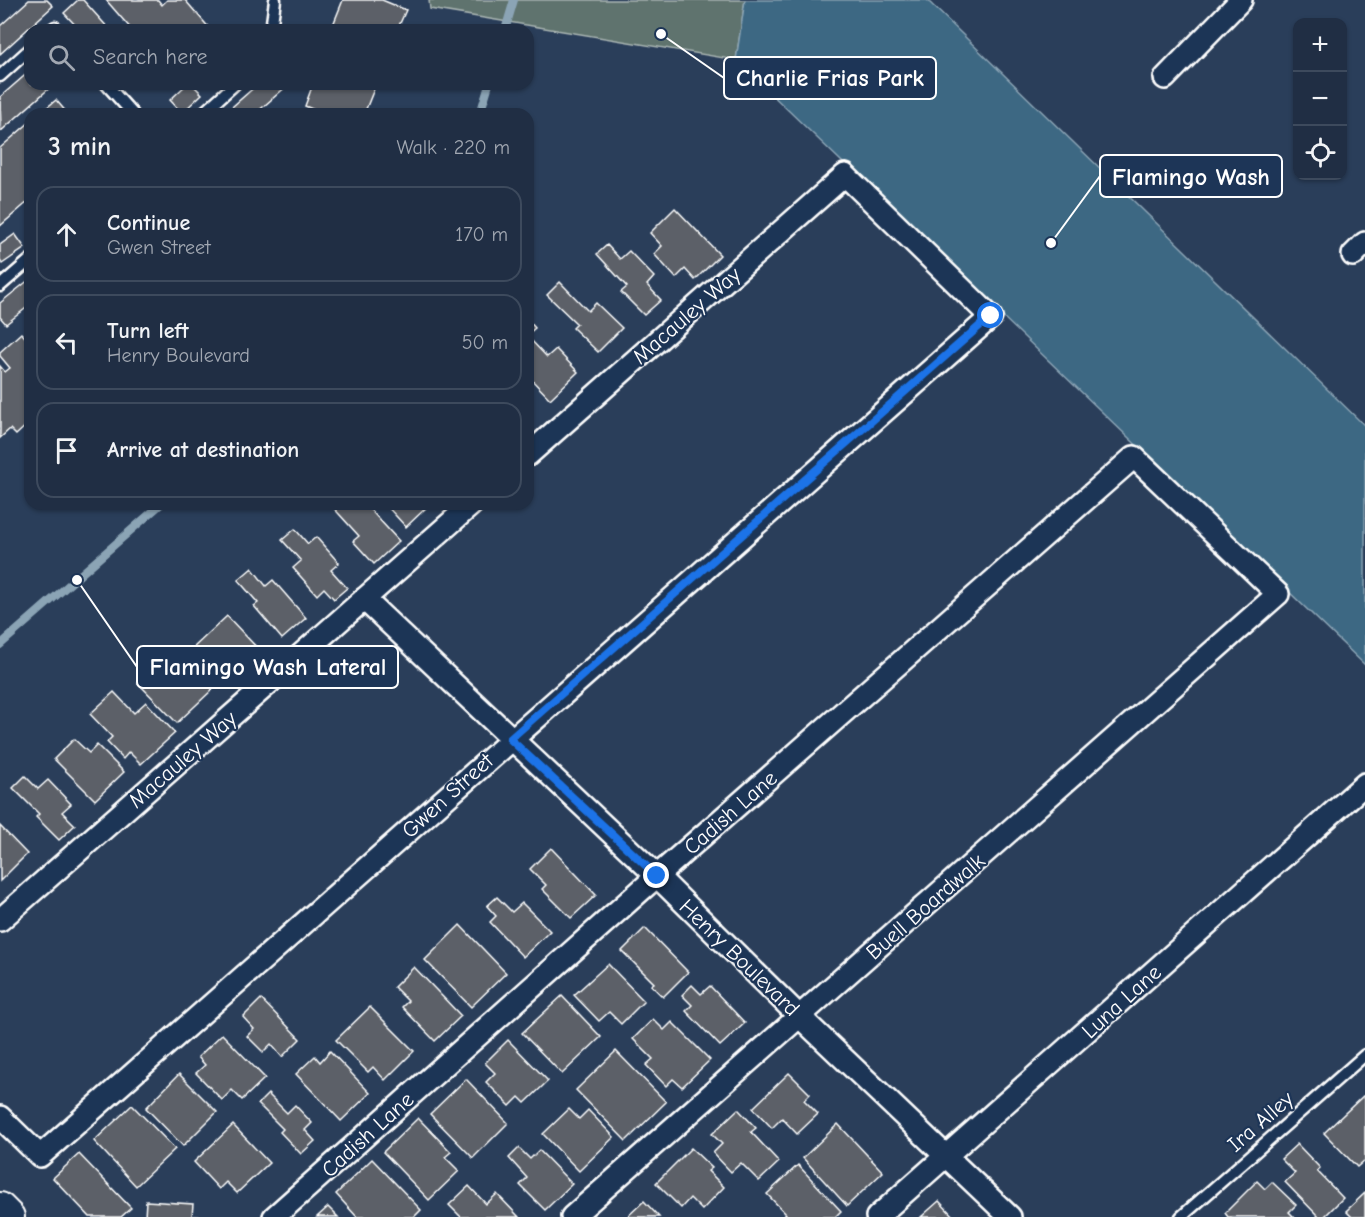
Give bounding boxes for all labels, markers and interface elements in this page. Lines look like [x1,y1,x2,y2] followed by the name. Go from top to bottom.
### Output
[1293,18,1347,180] map controls
[1293,18,1347,72] button: +
[24,24,534,90] search box
[45,41,78,74] icon: search
[93,44,208,70] text: Search here
[724,57,936,99] callout: Charlie Frias Park
[736,64,924,92] text: Charlie Frias Park
[1293,72,1347,126] button: −
[1293,126,1347,180] button: locate
[48,132,111,162] text: 3 min
[396,136,510,159] text: Walk · 220 m
[1100,155,1282,197] callout: Flamingo Wash
[1112,163,1270,191] text: Flamingo Wash
[107,210,190,236] text: Continue
[50,218,83,251] icon: ahead
[455,223,508,246] text: 170 m
[107,236,211,259] text: Gwen Street
[627,262,746,370] street label: Macauley Way
[977,302,1003,328] route start
[107,318,189,344] text: Turn left
[50,326,83,359] icon: left
[462,331,508,354] text: 50 m
[107,344,250,367] text: Henry Boulevard
[50,434,83,467] icon: arrive
[107,437,299,463] text: Arrive at destination
[137,646,398,688] callout: Flamingo Wash Lateral
[149,653,387,681] text: Flamingo Wash Lateral
[123,706,242,814] street label: Macauley Way
[397,747,499,844] street label: Gwen Street
[679,765,783,860] street label: Cadish Lane
[861,848,991,965] street label: Buell Boardwalk
[643,862,669,888] route end
[674,894,805,1022] street label: Henry Boulevard
[1077,959,1167,1044] street label: Luna Lane
[1222,1086,1299,1157] street label: Ira Alley
[316,1087,419,1183] street label: Cadish Lane

